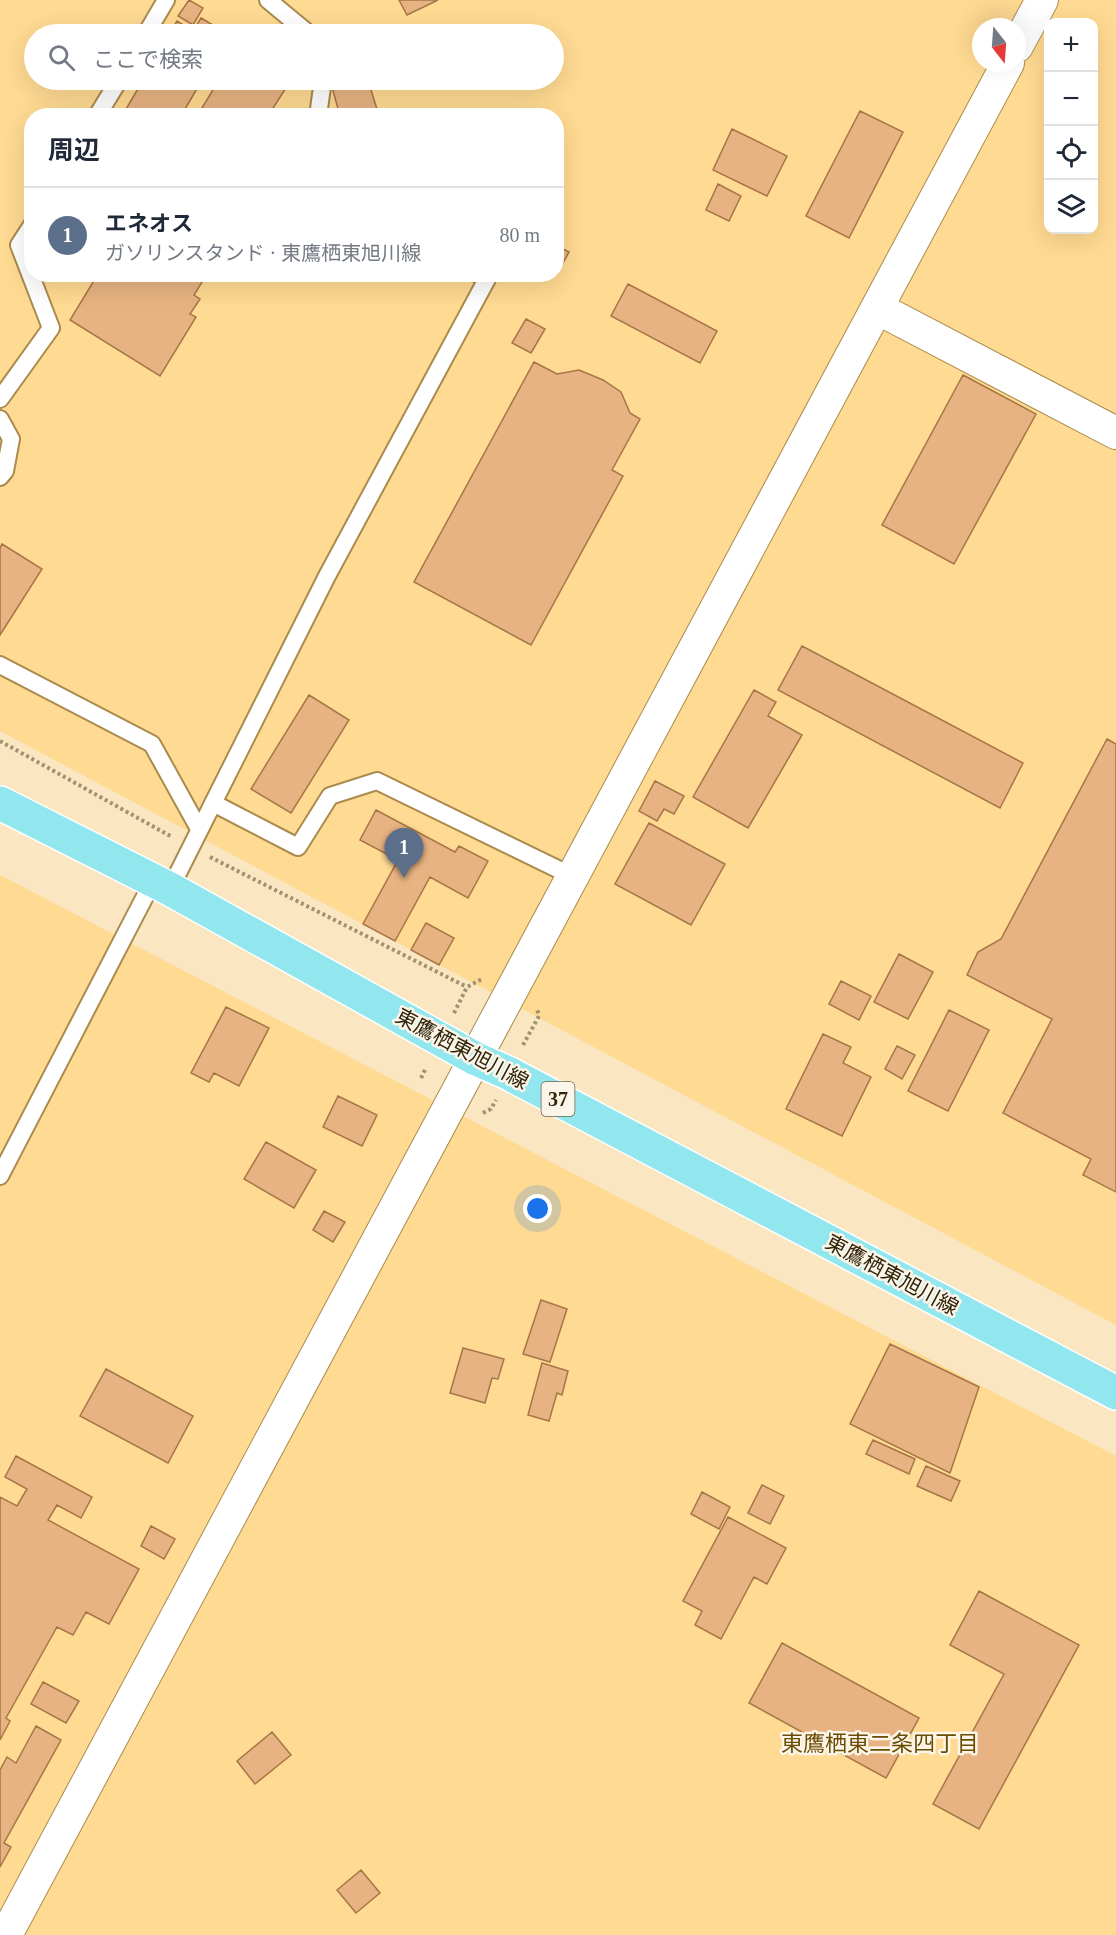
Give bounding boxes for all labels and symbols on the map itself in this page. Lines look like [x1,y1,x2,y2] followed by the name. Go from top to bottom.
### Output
[972,18,1026,72] north arrow
[384,828,424,878] pin: 1
[391,1004,533,1094] street label: 東鷹栖東旭川線
[542,1082,574,1116] road number: 37
[523,1194,552,1223] your location
[821,1230,963,1320] street label: 東鷹栖東旭川線
[781,1731,979,1756] district label: 東鷹栖東二条四丁目

